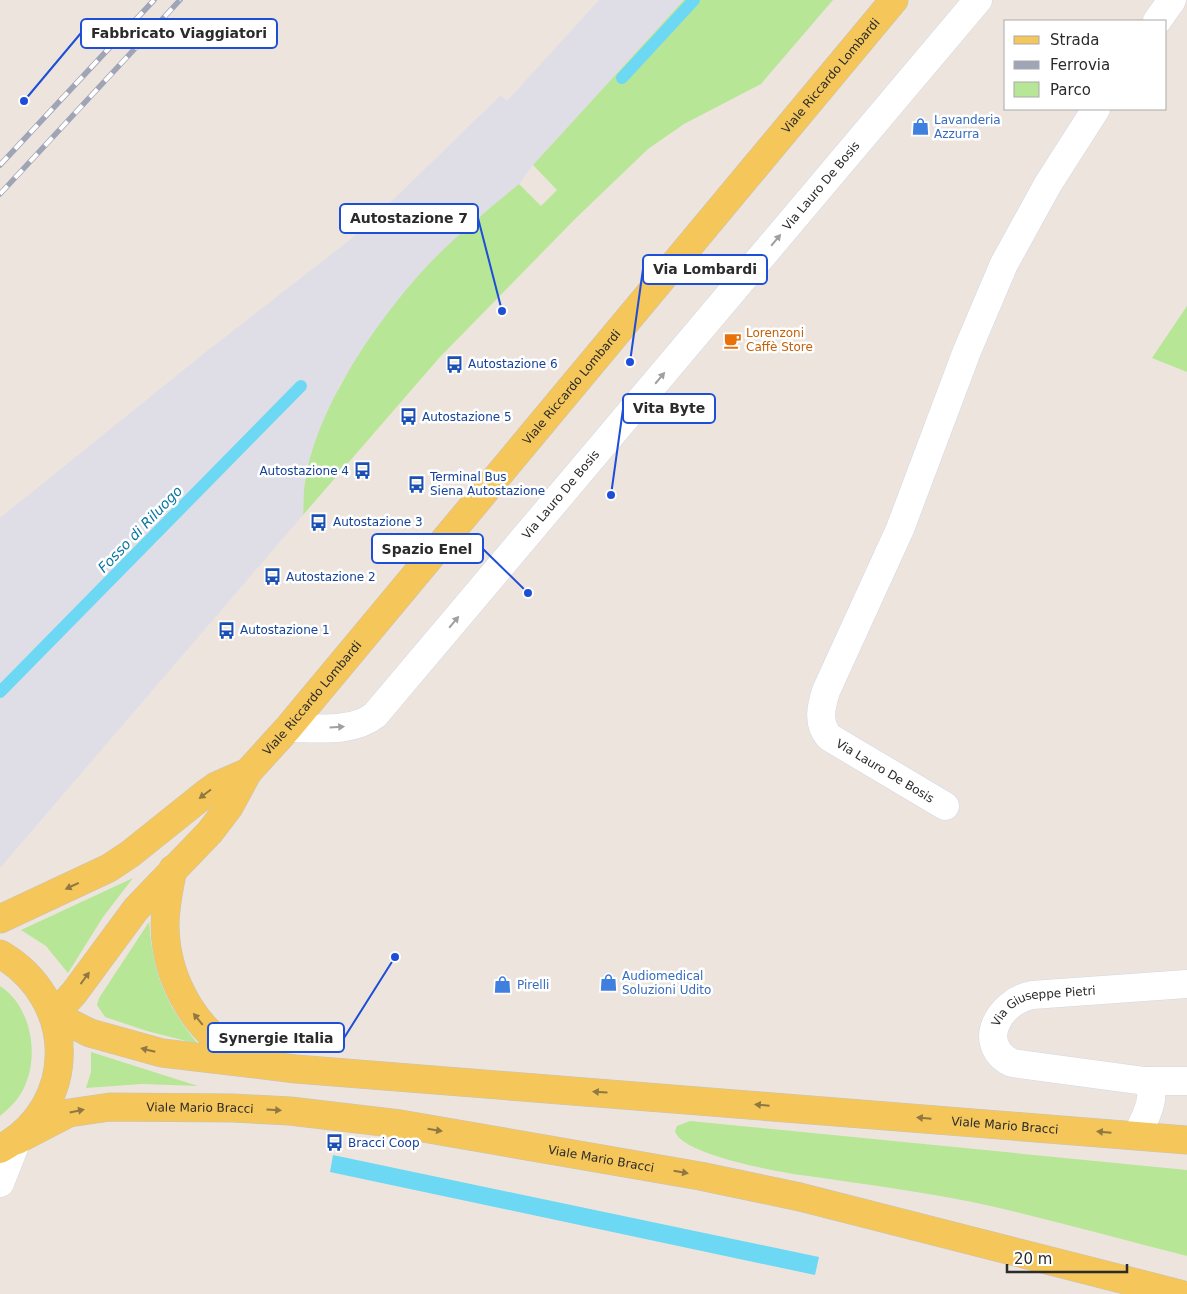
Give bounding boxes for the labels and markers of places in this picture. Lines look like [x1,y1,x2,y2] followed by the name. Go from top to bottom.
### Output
[81,19,277,48] callout: Fabbricato Viaggiatori
[934,113,1001,141] place label: Lavanderia Azzurra
[910,117,930,137] shop icon: Lavanderia Azzurra
[340,204,478,233] callout: Autostazione 7
[643,255,767,284] callout: Via Lombardi
[746,326,813,354] place label: Lorenzoni Caffè Store
[722,330,742,350] cafe icon: Lorenzoni Caffè Store
[444,354,464,374] bus stop icon: Autostazione 6
[468,357,558,371] place label: Autostazione 6
[623,394,715,423] callout: Vita Byte
[398,407,418,427] bus stop icon: Autostazione 5
[422,410,512,424] place label: Autostazione 5
[353,461,373,481] bus stop icon: Autostazione 4
[259,464,349,478] place label: Autostazione 4
[429,470,545,498] place label: Terminal Bus Siena Autostazione
[406,474,426,494] bus stop icon: Terminal Bus Siena Autostazione
[309,512,329,532] bus stop icon: Autostazione 3
[333,515,423,529] place label: Autostazione 3
[372,534,483,563] callout: Spazio Enel
[262,567,282,587] bus stop icon: Autostazione 2
[286,570,376,584] place label: Autostazione 2
[216,620,236,640] bus stop icon: Autostazione 1
[240,623,330,637] place label: Autostazione 1
[622,969,711,997] place label: Audiomedical Soluzioni Udito
[598,973,618,993] shop icon: Audiomedical Soluzioni Udito
[493,975,513,995] shop icon: Pirelli
[517,978,549,992] place label: Pirelli
[208,1023,344,1052] callout: Synergie Italia
[324,1133,344,1153] bus stop icon: Bracci Coop
[348,1136,420,1150] place label: Bracci Coop

